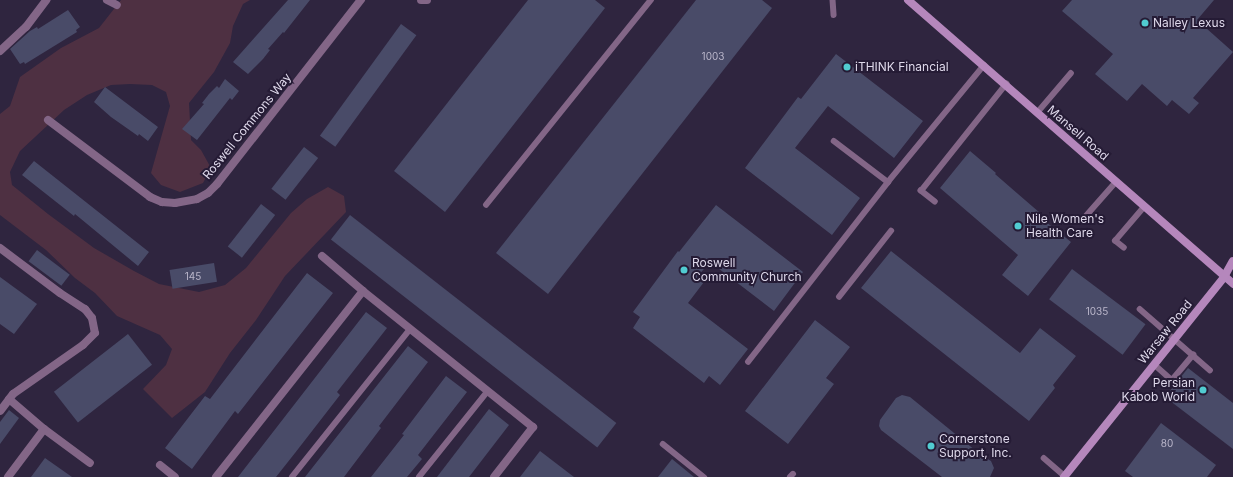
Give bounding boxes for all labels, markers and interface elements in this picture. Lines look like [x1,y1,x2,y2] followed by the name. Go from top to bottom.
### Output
[1153,16,1225,30] place label: Nalley Lexus
[1140,18,1150,28] marker: Nalley Lexus
[702,51,724,63] house number: 1003
[855,60,949,74] place label: iTHINK Financial
[842,62,852,72] marker: iTHINK Financial
[200,70,294,182] street label: Roswell Commons Way
[1045,103,1111,163] street label: Mansell Road
[1026,212,1104,240] place label: Nile Women's Health Care
[1013,221,1023,231] marker: Nile Women's Health Care
[692,256,802,284] place label: Roswell Community Church
[679,265,689,275] marker: Roswell Community Church
[185,271,201,283] house number: 145
[1135,297,1195,367] street label: Warsaw Road
[1086,306,1108,318] house number: 1035
[1122,376,1195,404] place label: Persian Kabob World
[1198,385,1208,395] marker: Persian Kabob World
[939,432,1012,460] place label: Cornerstone Support, Inc.
[1161,438,1173,450] house number: 80
[926,441,936,451] marker: Cornerstone Support, Inc.

